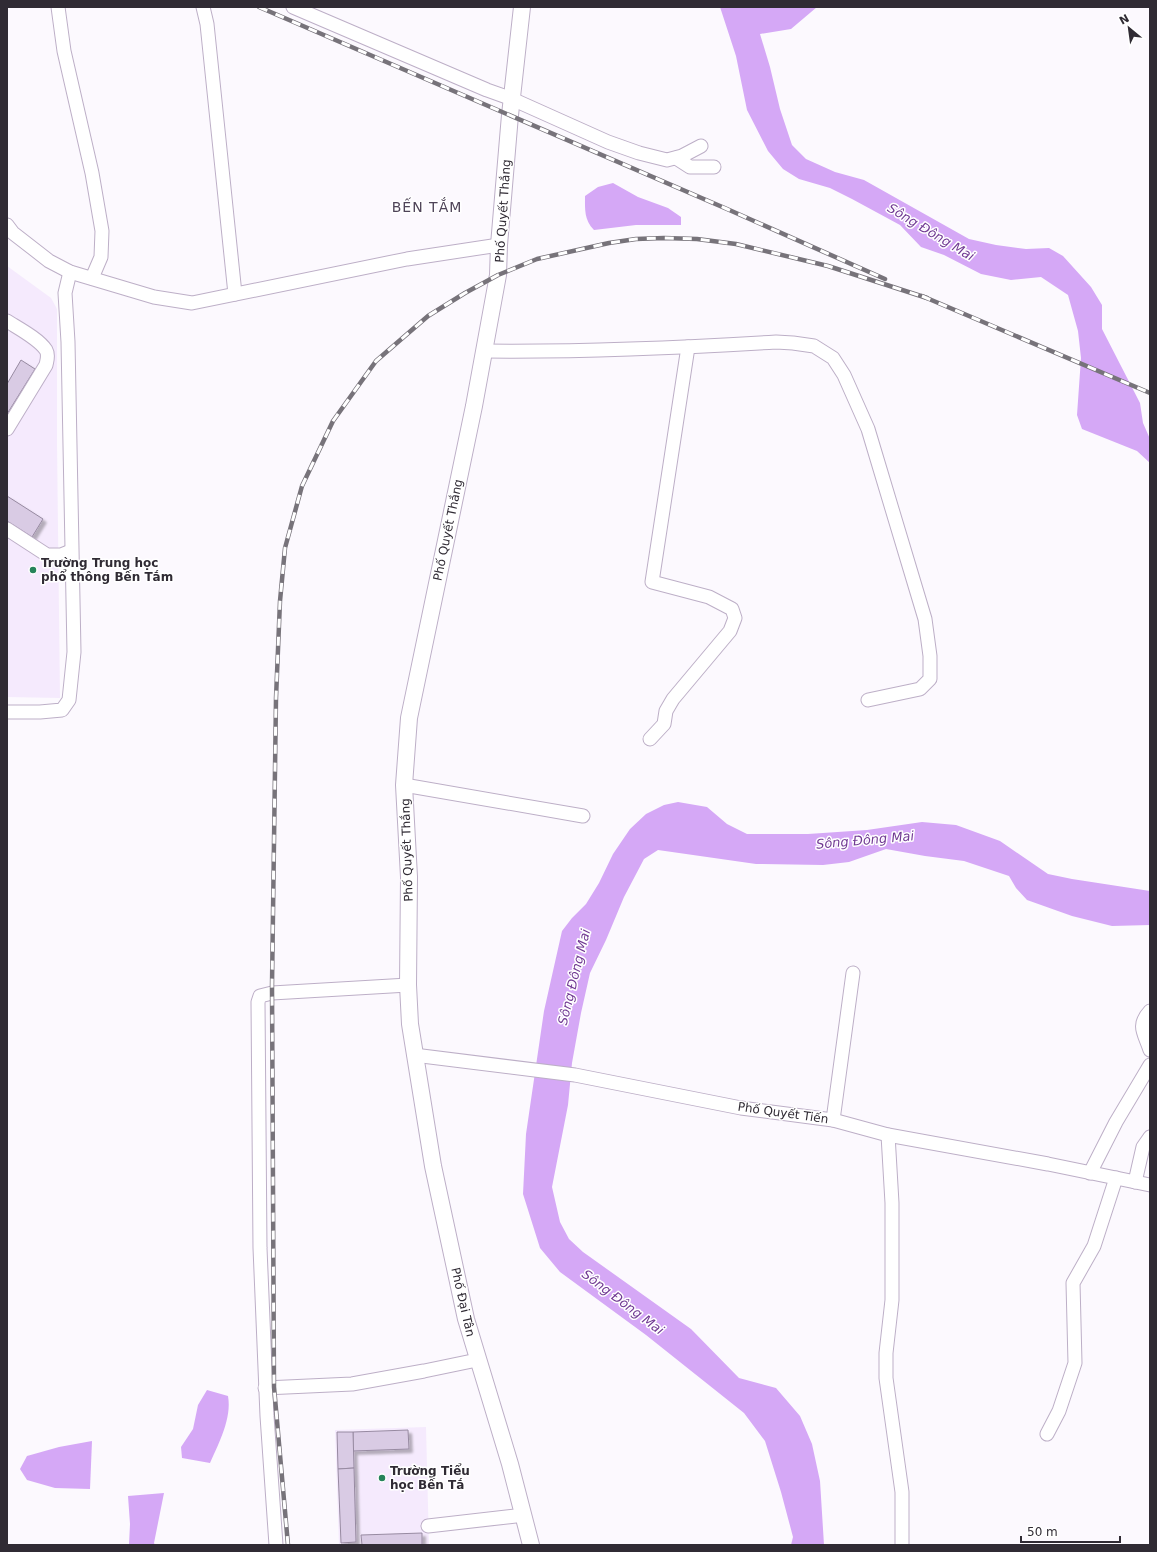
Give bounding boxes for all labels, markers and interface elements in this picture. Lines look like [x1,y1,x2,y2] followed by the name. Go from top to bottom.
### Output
[1109,8,1149,48] north arrow
[1117,12,1132,28] text: N
[492,159,514,263] street label: Phố Quyết Thắng
[392,197,462,215] district label: BẾN TẮM
[885,200,977,264] water label: Sông Đông Mai
[430,478,466,582] street label: Phố Quyết Thắng
[41,556,173,584] place label: Trường Trung học phổ thông Bến Tắm
[28,565,38,575] marker: Trường Trung học phổ thông Bến Tắm
[398,798,416,902] street label: Phố Quyết Thắng
[815,828,915,852] water label: Sông Đông Mai
[555,927,593,1026] water label: Sông Đông Mai
[737,1100,829,1126] street label: Phố Quyết Tiến
[448,1266,478,1338] street label: Phố Đại Tân
[579,1266,667,1338] water label: Sông Đông Mai
[390,1463,470,1492] place label: Trường Tiểu học Bến Tắ
[377,1473,387,1483] marker: Trường Tiểu học Bến Tắ
[1021,1518,1120,1544] scale bar
[1027,1525,1058,1539] text: 50 m

